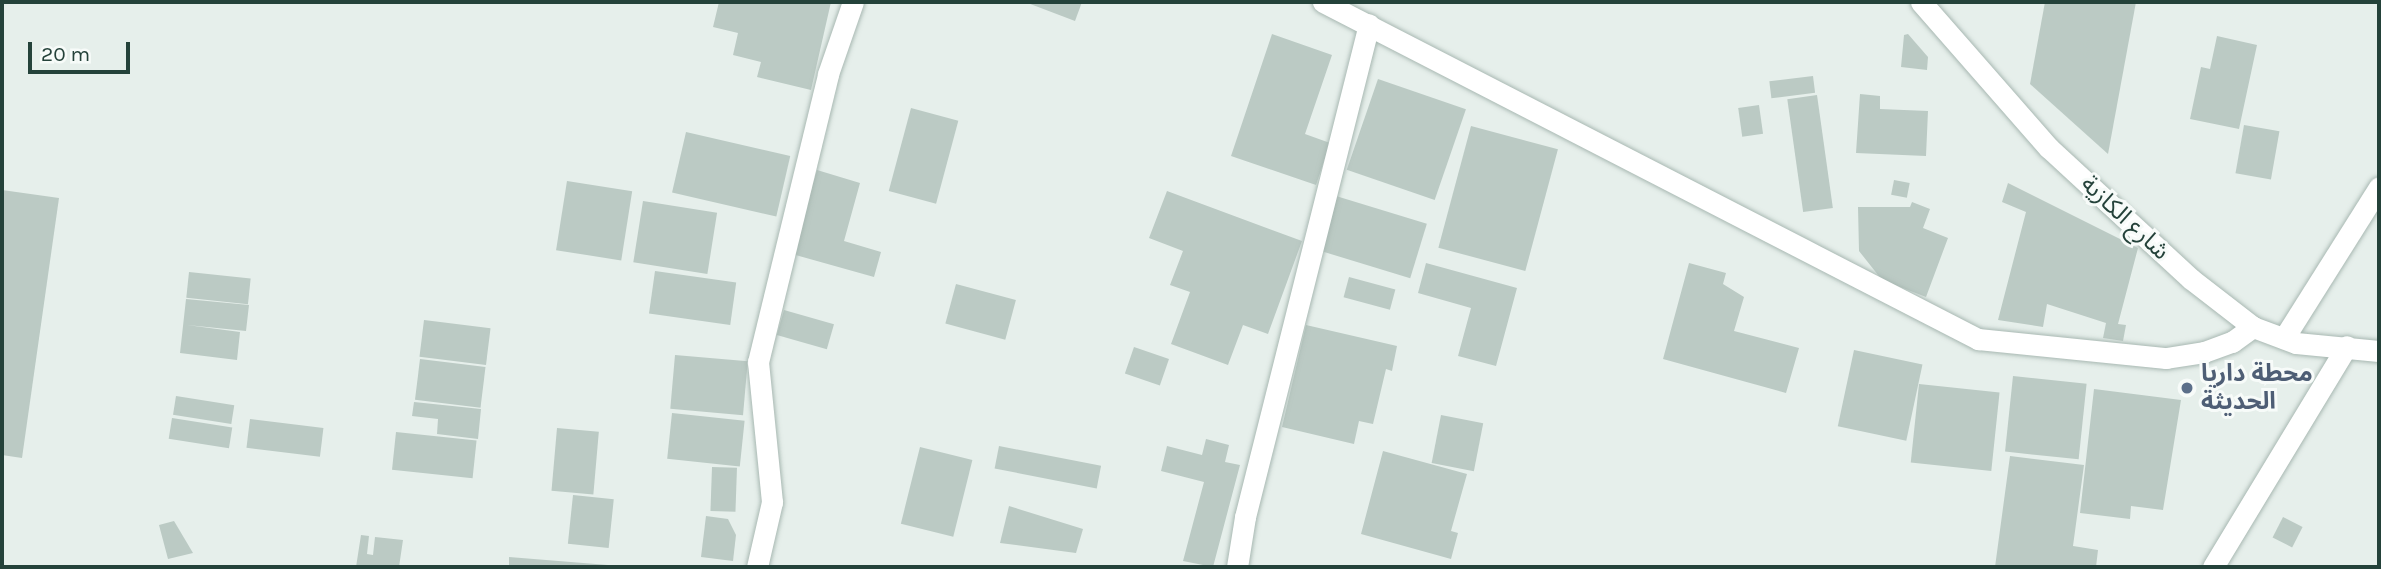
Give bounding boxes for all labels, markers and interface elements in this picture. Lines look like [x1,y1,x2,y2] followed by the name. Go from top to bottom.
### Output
[32,28,133,72] scale bar
[41,42,90,66] text: 20 m
[2075,170,2175,266] street label: شارع الكازية
[2201,360,2313,416] place label: محطة داريا الحديثة
[2179,380,2195,396] marker: محطة داريا الحديثة

